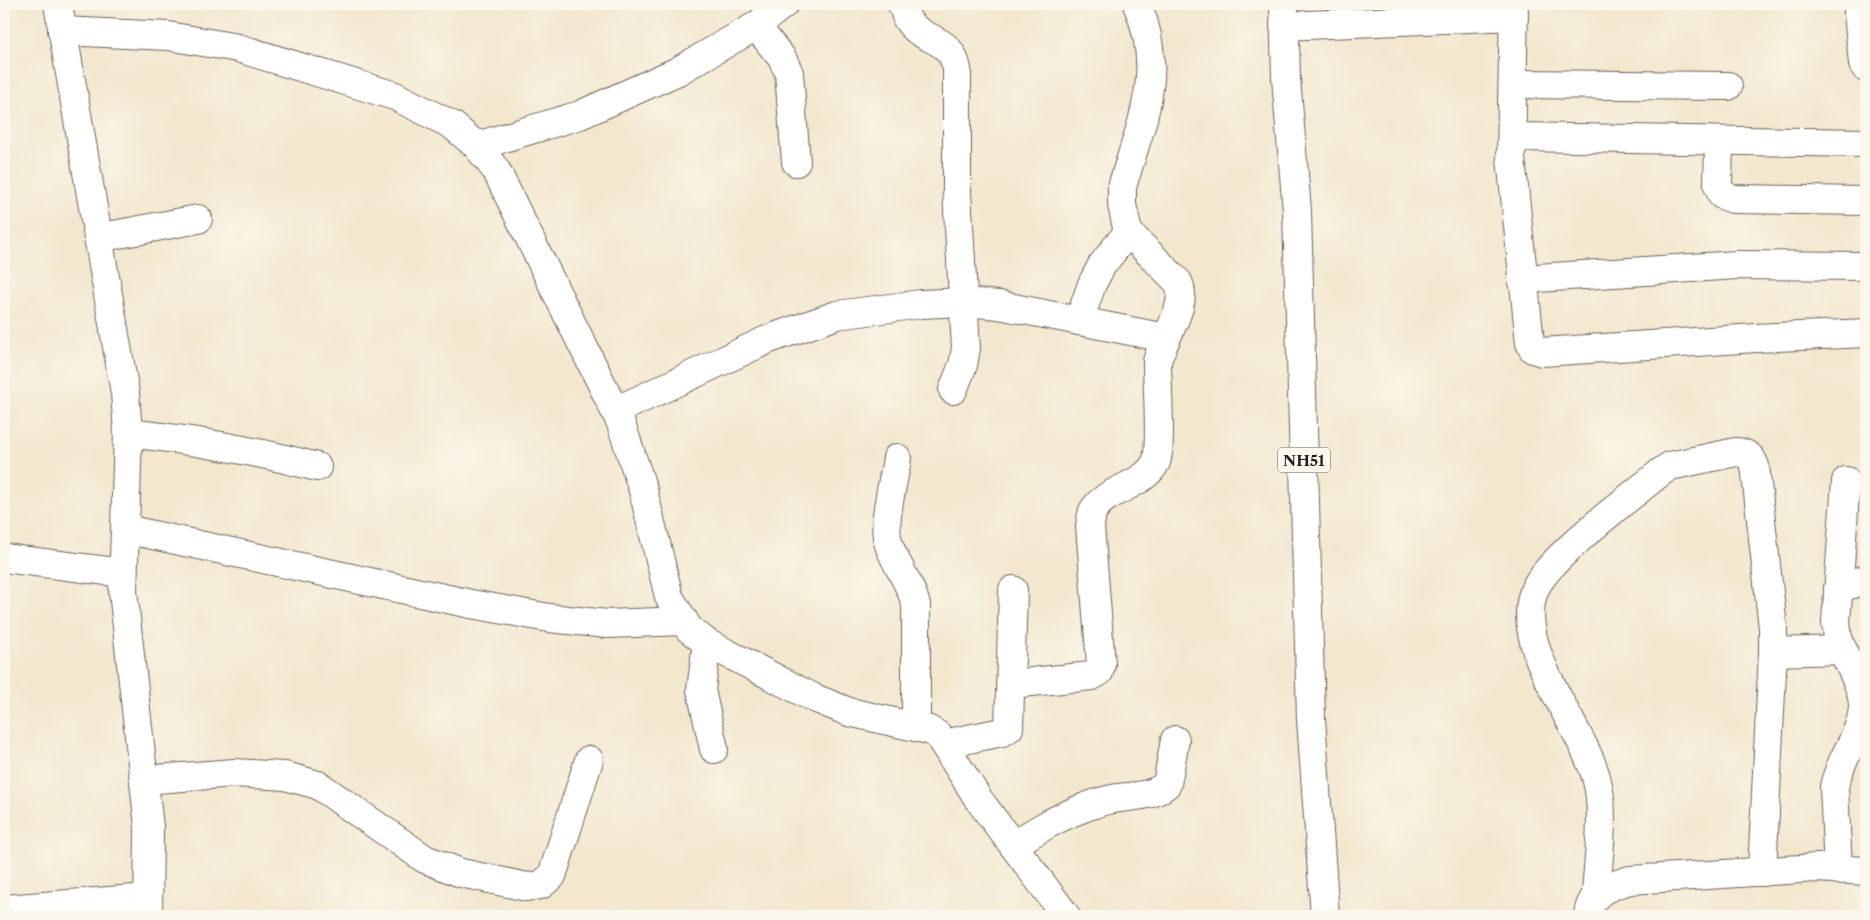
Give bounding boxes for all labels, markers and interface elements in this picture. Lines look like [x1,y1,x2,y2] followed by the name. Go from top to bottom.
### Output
[1278,448,1330,472] road number: NH51

